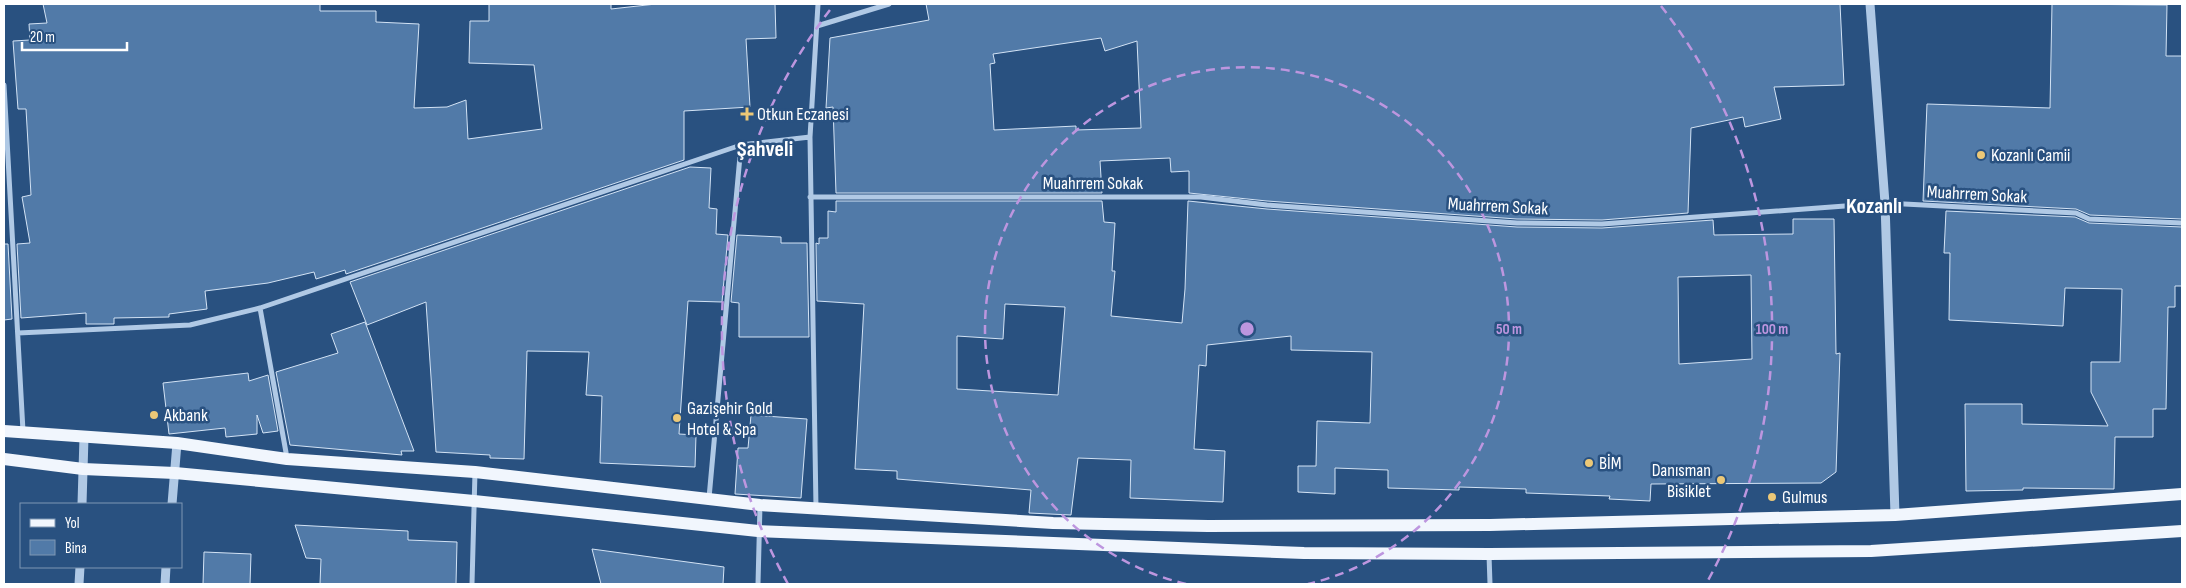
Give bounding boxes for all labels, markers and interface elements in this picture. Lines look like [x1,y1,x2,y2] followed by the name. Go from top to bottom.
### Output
[22,20,128,52] scale bar
[30,28,55,47] text: 20 m
[757,104,849,125] place label: Otkun Eczanesi
[741,108,753,120] marker: Otkun Eczanesi
[737,136,793,163] district label: Şahveli
[1991,145,2070,166] place label: Kozanlı Camii
[1975,149,1987,161] marker: Kozanlı Camii
[1043,173,1143,194] street label: Muahrrem Sokak
[1926,181,2028,208] street label: Muahrrem Sokak
[1447,193,1549,220] street label: Muahrrem Sokak
[1846,193,1902,220] district label: Kozanlı
[1238,320,1256,338] centre of rings
[1496,320,1522,339] text: 50 m
[1756,320,1788,339] text: 100 m
[687,398,773,440] place label: Gazişehir Gold Hotel & Spa
[163,405,208,426] place label: Akbank
[148,409,160,421] marker: Akbank
[671,412,683,424] marker: Gazişehir Gold Hotel & Spa
[1599,453,1621,474] place label: BİM
[1583,457,1595,469] marker: BİM
[1652,460,1711,502] place label: Danısman Bisiklet
[1715,474,1727,486] marker: Danısman Bisiklet
[1782,487,1827,508] place label: Gulmus
[1766,491,1778,503] marker: Gulmus
[20,503,182,568] legend
[65,514,80,533] text: Yol
[65,539,87,558] text: Bina

